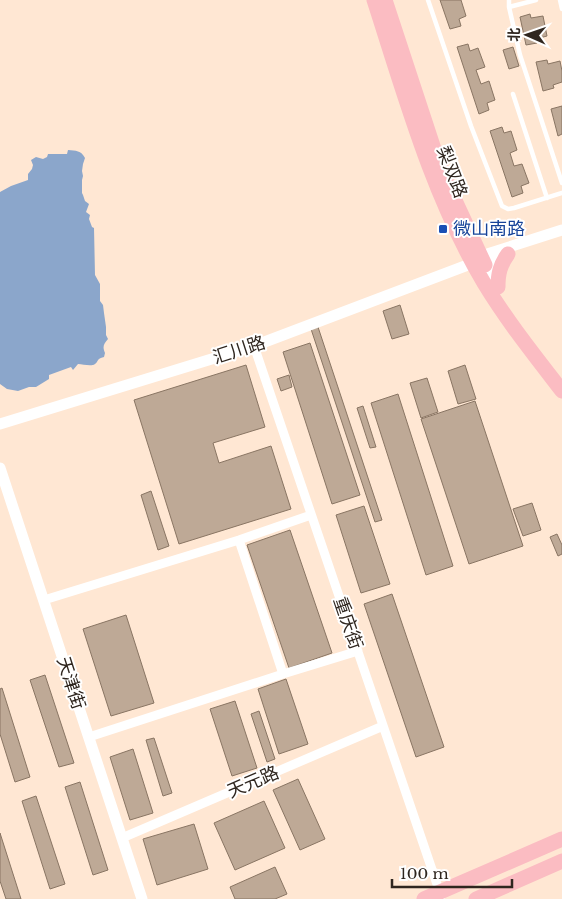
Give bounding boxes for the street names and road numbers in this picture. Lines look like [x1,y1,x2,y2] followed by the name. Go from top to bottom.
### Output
[432,143,472,201] street label: 梨双路
[210,331,268,369] street label: 汇川路
[329,594,367,652] street label: 重庆街
[52,654,90,712] street label: 天津街
[224,761,282,803] street label: 天元路

